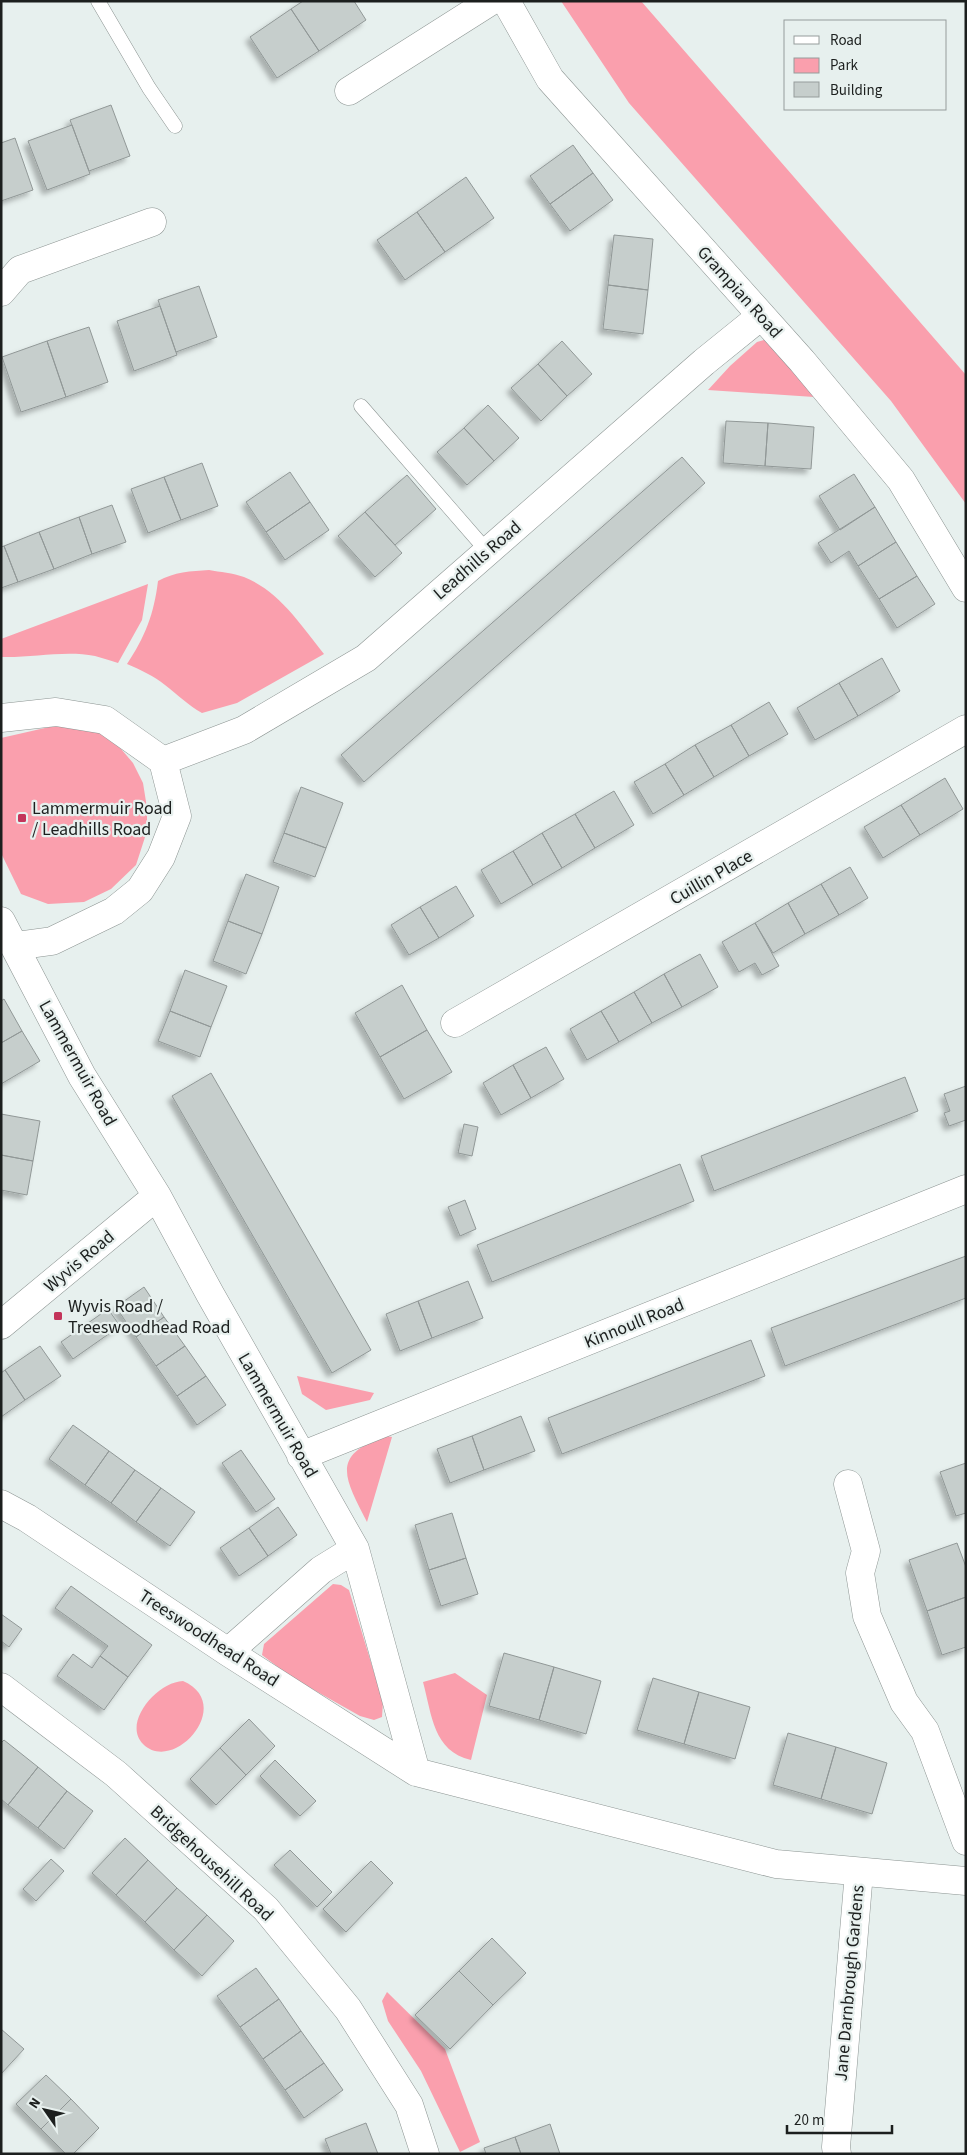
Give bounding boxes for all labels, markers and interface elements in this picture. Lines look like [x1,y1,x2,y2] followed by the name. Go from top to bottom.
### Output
[784,20,947,110] legend
[830,30,862,51] text: Road
[830,55,859,76] text: Park
[830,80,883,101] text: Building
[691,241,788,344] street label: Grampian Road
[428,515,527,606] street label: Leadhills Road
[32,796,172,842] place label: Lammermuir Road / Leadhills Road
[16,812,28,824] marker: Lammermuir Road / Leadhills Road
[665,844,757,911] street label: Cuillin Place
[33,996,123,1131] street label: Lammermuir Road
[39,1224,120,1298] street label: Wyvis Road
[581,1292,688,1355] street label: Kinnoull Road
[68,1294,230,1340] place label: Wyvis Road / Treeswoodhead Road
[52,1310,64,1322] marker: Wyvis Road / Treeswoodhead Road
[232,1348,324,1482] street label: Lammermuir Road
[134,1584,284,1693] street label: Treeswoodhead Road
[144,1800,279,1927] street label: Bridgehousehill Road
[828,1884,871,2082] street label: Jane Darnbrough Gardens
[20,2085,70,2135] north arrow
[24,2094,46,2113] text: N
[787,2102,892,2134] scale bar
[794,2110,824,2131] text: 20 m

